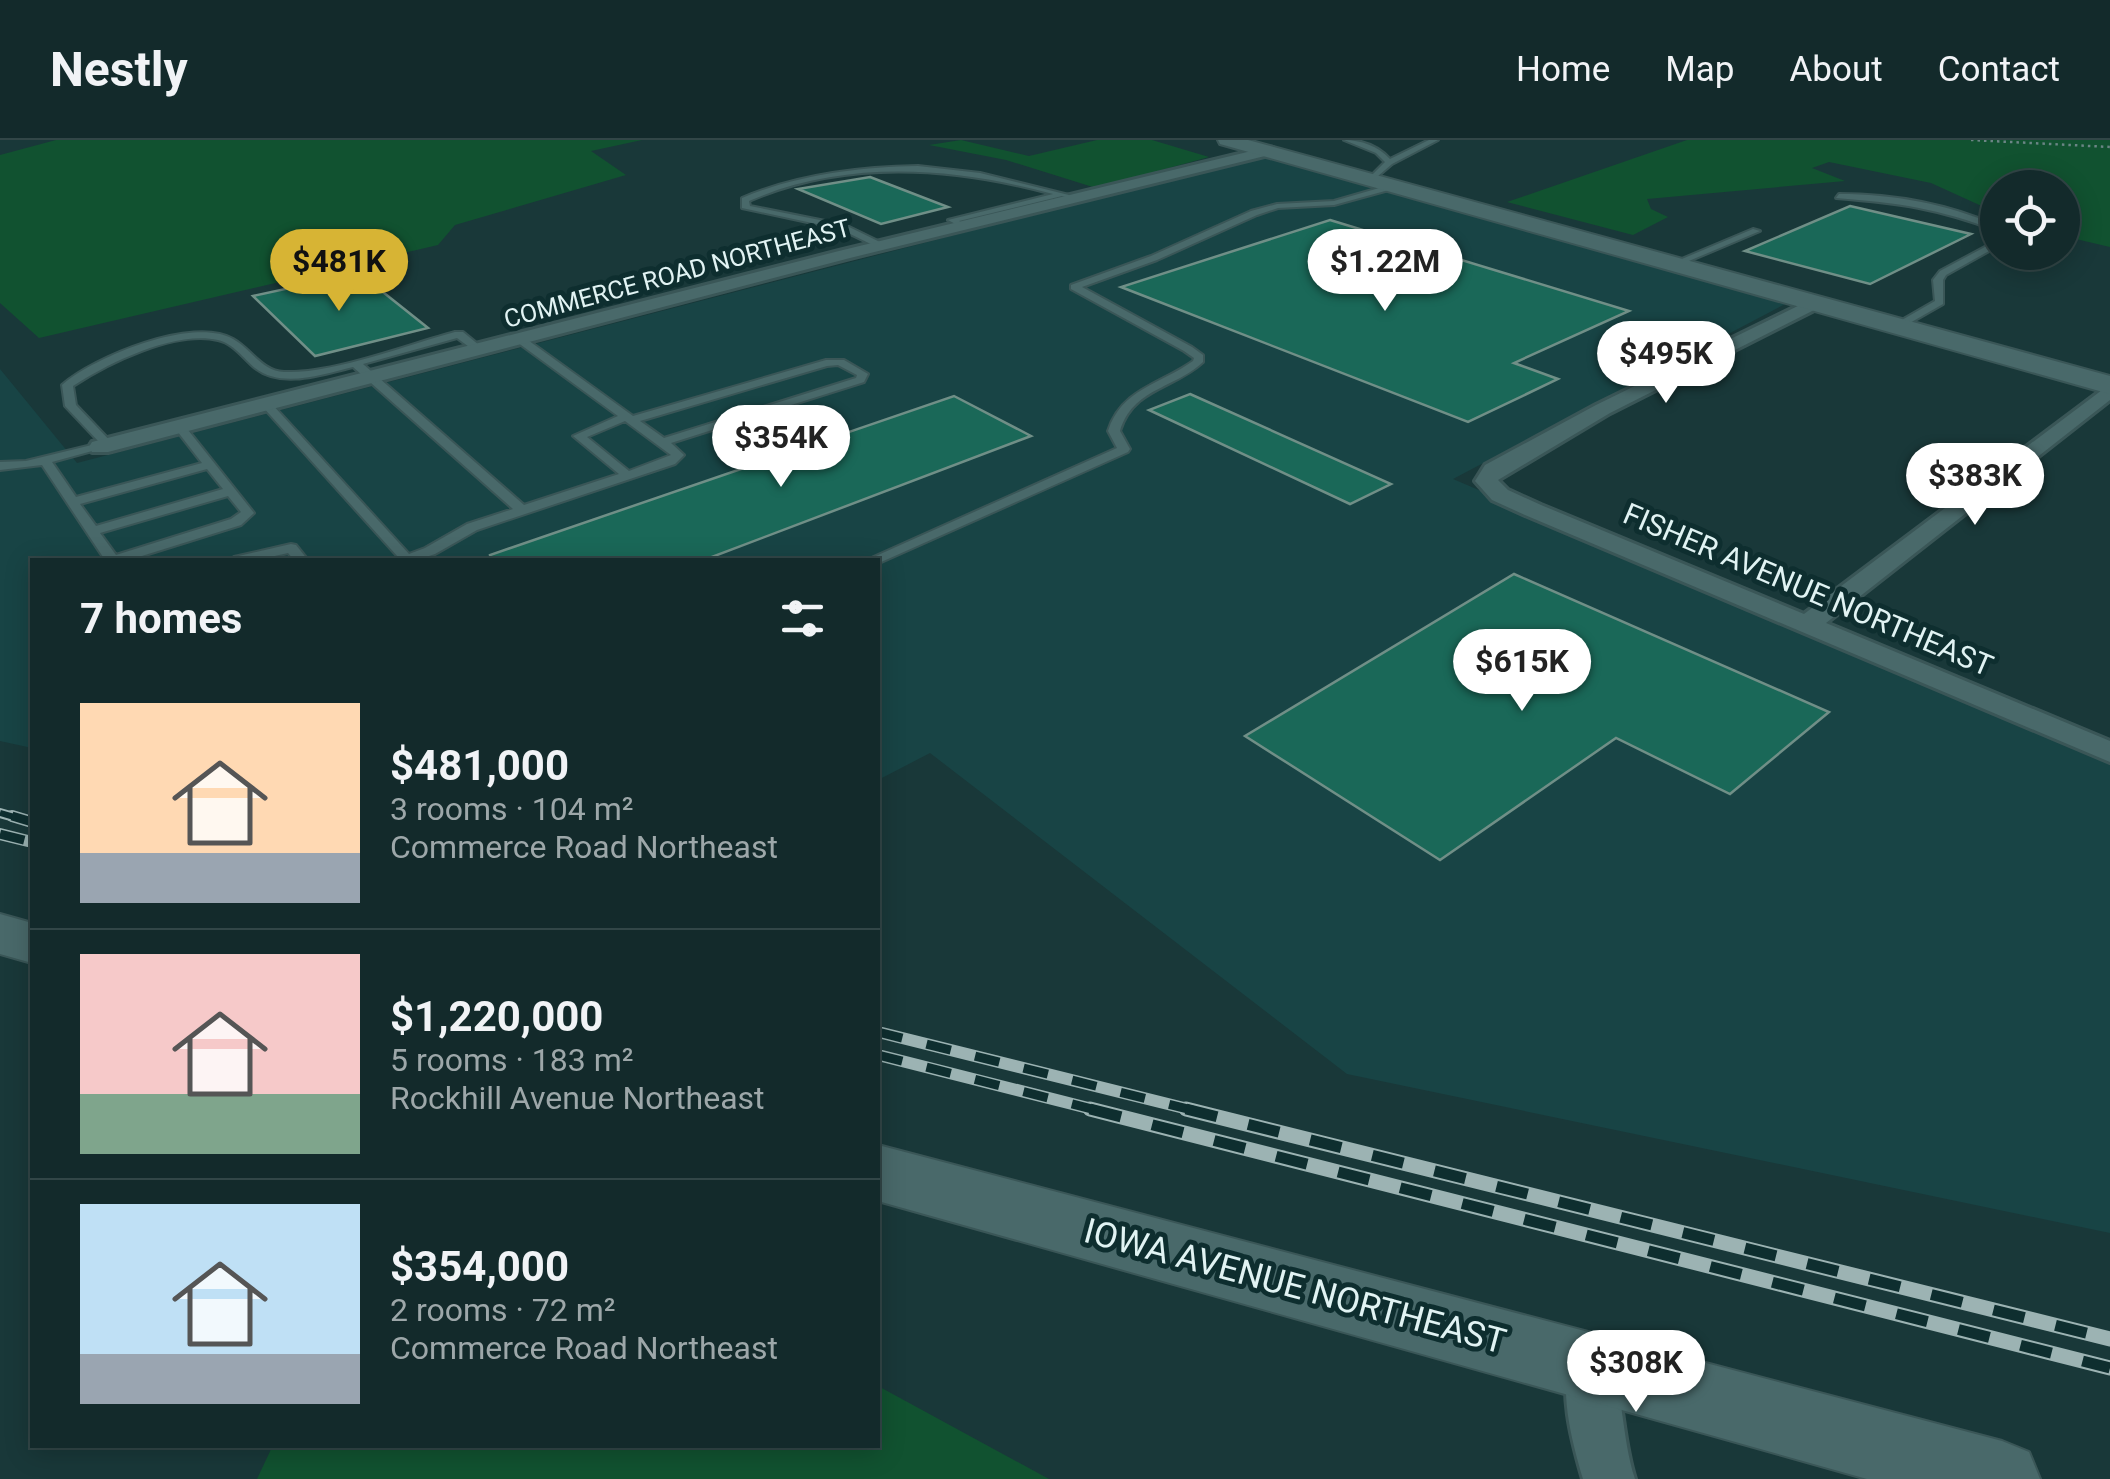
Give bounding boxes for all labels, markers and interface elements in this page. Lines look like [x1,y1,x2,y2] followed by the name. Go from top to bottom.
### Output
[50,41,188,98] text: Nestly
[1516,49,1610,90] text: Home
[1665,49,1734,90] text: Map
[1789,49,1883,90] text: About
[1938,49,2060,90] text: Contact
[1980,170,2080,270] map controls
[1980,170,2080,270] button: locate
[501,213,853,334] street label: COMMERCE ROAD NORTHEAST
[269,229,409,314] pin: $481K
[1304,229,1466,314] pin: $1.22M
[292,242,386,280] text: $481K
[1330,242,1440,280] text: $1.22M
[1596,321,1736,406] pin: $495K
[1619,334,1713,372] text: $495K
[711,405,851,490] pin: $354K
[734,418,828,456] text: $354K
[1905,443,2045,528] pin: $383K
[1928,456,2022,494] text: $383K
[1618,496,1998,683] street label: FISHER AVENUE NORTHEAST
[775,591,830,646] icon: filters
[80,594,242,643] text: 7 homes
[1452,629,1592,714] pin: $615K
[1475,642,1569,680] text: $615K
[390,741,569,790] text: $481,000
[160,743,280,863] icon: home
[390,790,633,828] text: 3 rooms · 104 m²
[390,828,778,866] text: Commerce Road Northeast
[390,992,603,1041] text: $1,220,000
[160,994,280,1114] icon: home
[390,1041,633,1079] text: 5 rooms · 183 m²
[390,1079,765,1117] text: Rockhill Avenue Northeast
[1080,1210,1510,1363] street label: IOWA AVENUE NORTHEAST
[390,1242,569,1291] text: $354,000
[160,1244,280,1364] icon: home
[390,1291,615,1329] text: 2 rooms · 72 m²
[390,1329,778,1367] text: Commerce Road Northeast
[1566,1330,1706,1415] pin: $308K
[1589,1343,1683,1381] text: $308K

